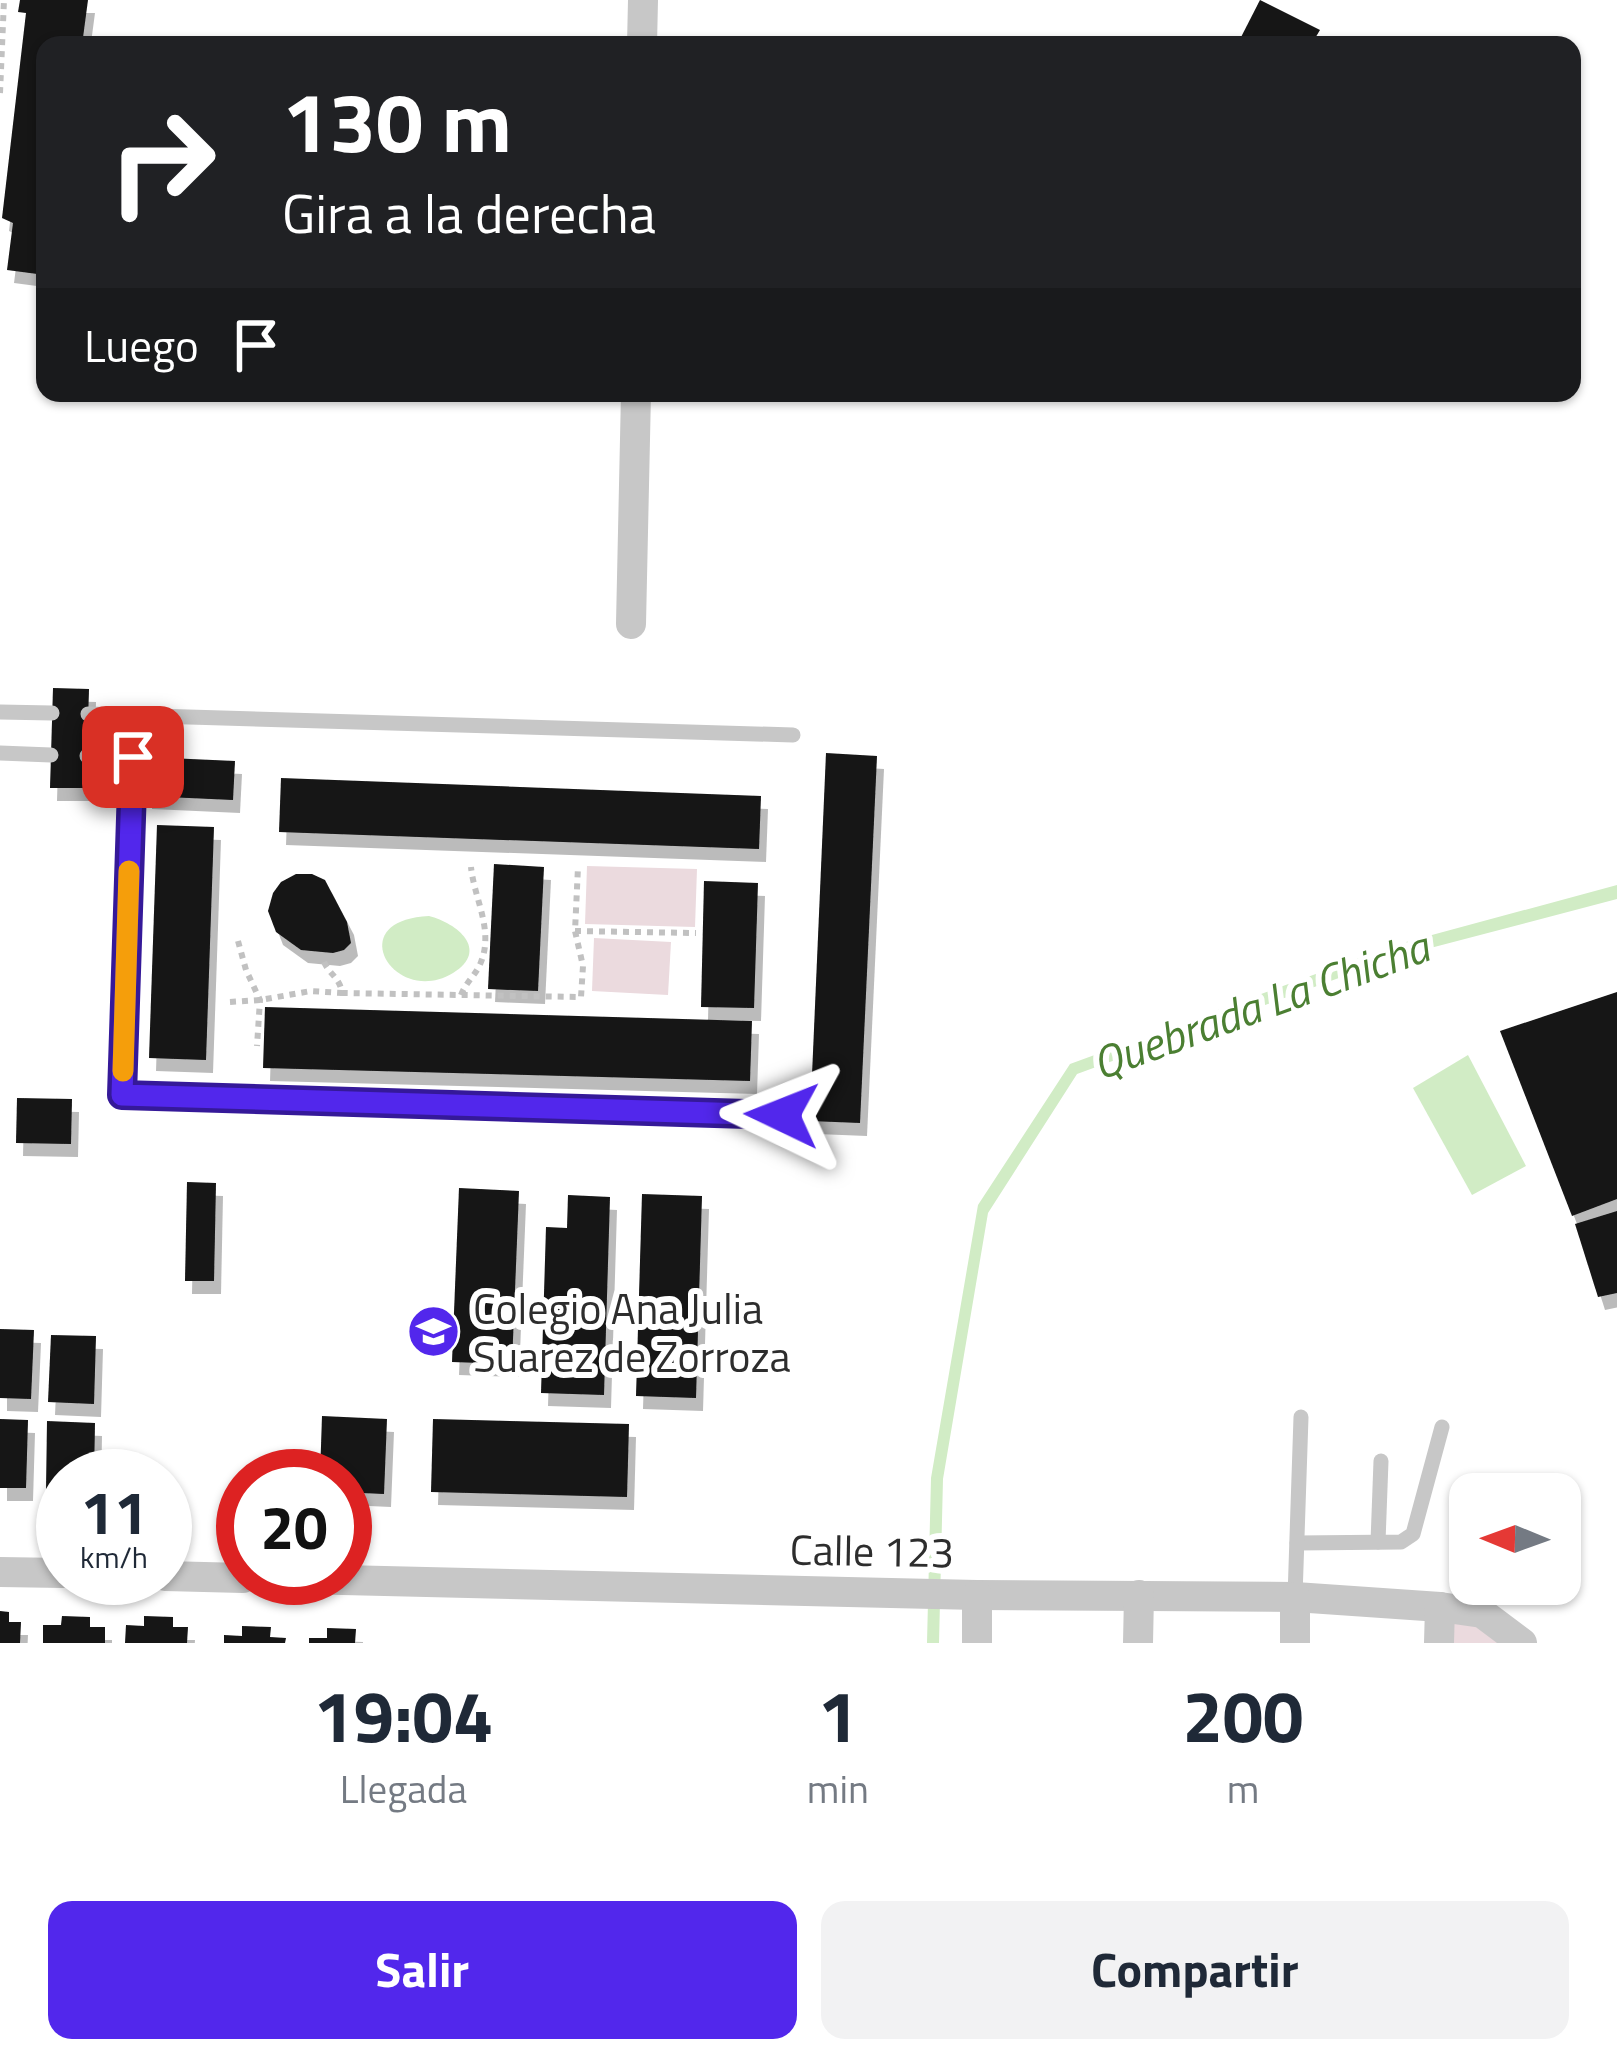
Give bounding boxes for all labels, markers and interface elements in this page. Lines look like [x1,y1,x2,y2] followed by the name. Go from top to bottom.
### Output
[282,57,512,185] text: 130 m
[84,84,240,240] icon: right
[282,172,656,254] text: Gira a la derecha
[84,311,199,379] text: Luego
[223,312,289,378] icon: arrive
[82,706,184,808] pin
[100,724,166,790] icon: arrive
[1082,911,1440,1096] water label: Quebrada La Chicha
[719,1052,845,1178] position arrow
[473,1276,791,1388] place label: Colegio Ana Julia Suarez de Zorroza
[406,1304,462,1360] school or university icon: Colegio Ana Julia Suarez de Zorroza
[216,1449,372,1605] speed limit sign: 20
[80,1466,148,1557] text: 11
[1449,1473,1581,1605] north arrow
[1449,1473,1581,1605] map controls
[789,1517,955,1583] street label: Calle 123
[80,1534,148,1580] text: km/h
[314,1660,493,1770] text: 19:04
[818,1660,858,1770] text: 1
[1182,1660,1303,1770] text: 200
[340,1759,467,1818] text: Llegada
[807,1759,869,1818] text: min
[1227,1759,1259,1818] text: m
[48,1901,797,2039] button: Salir
[821,1901,1569,2039] button: Compartir

